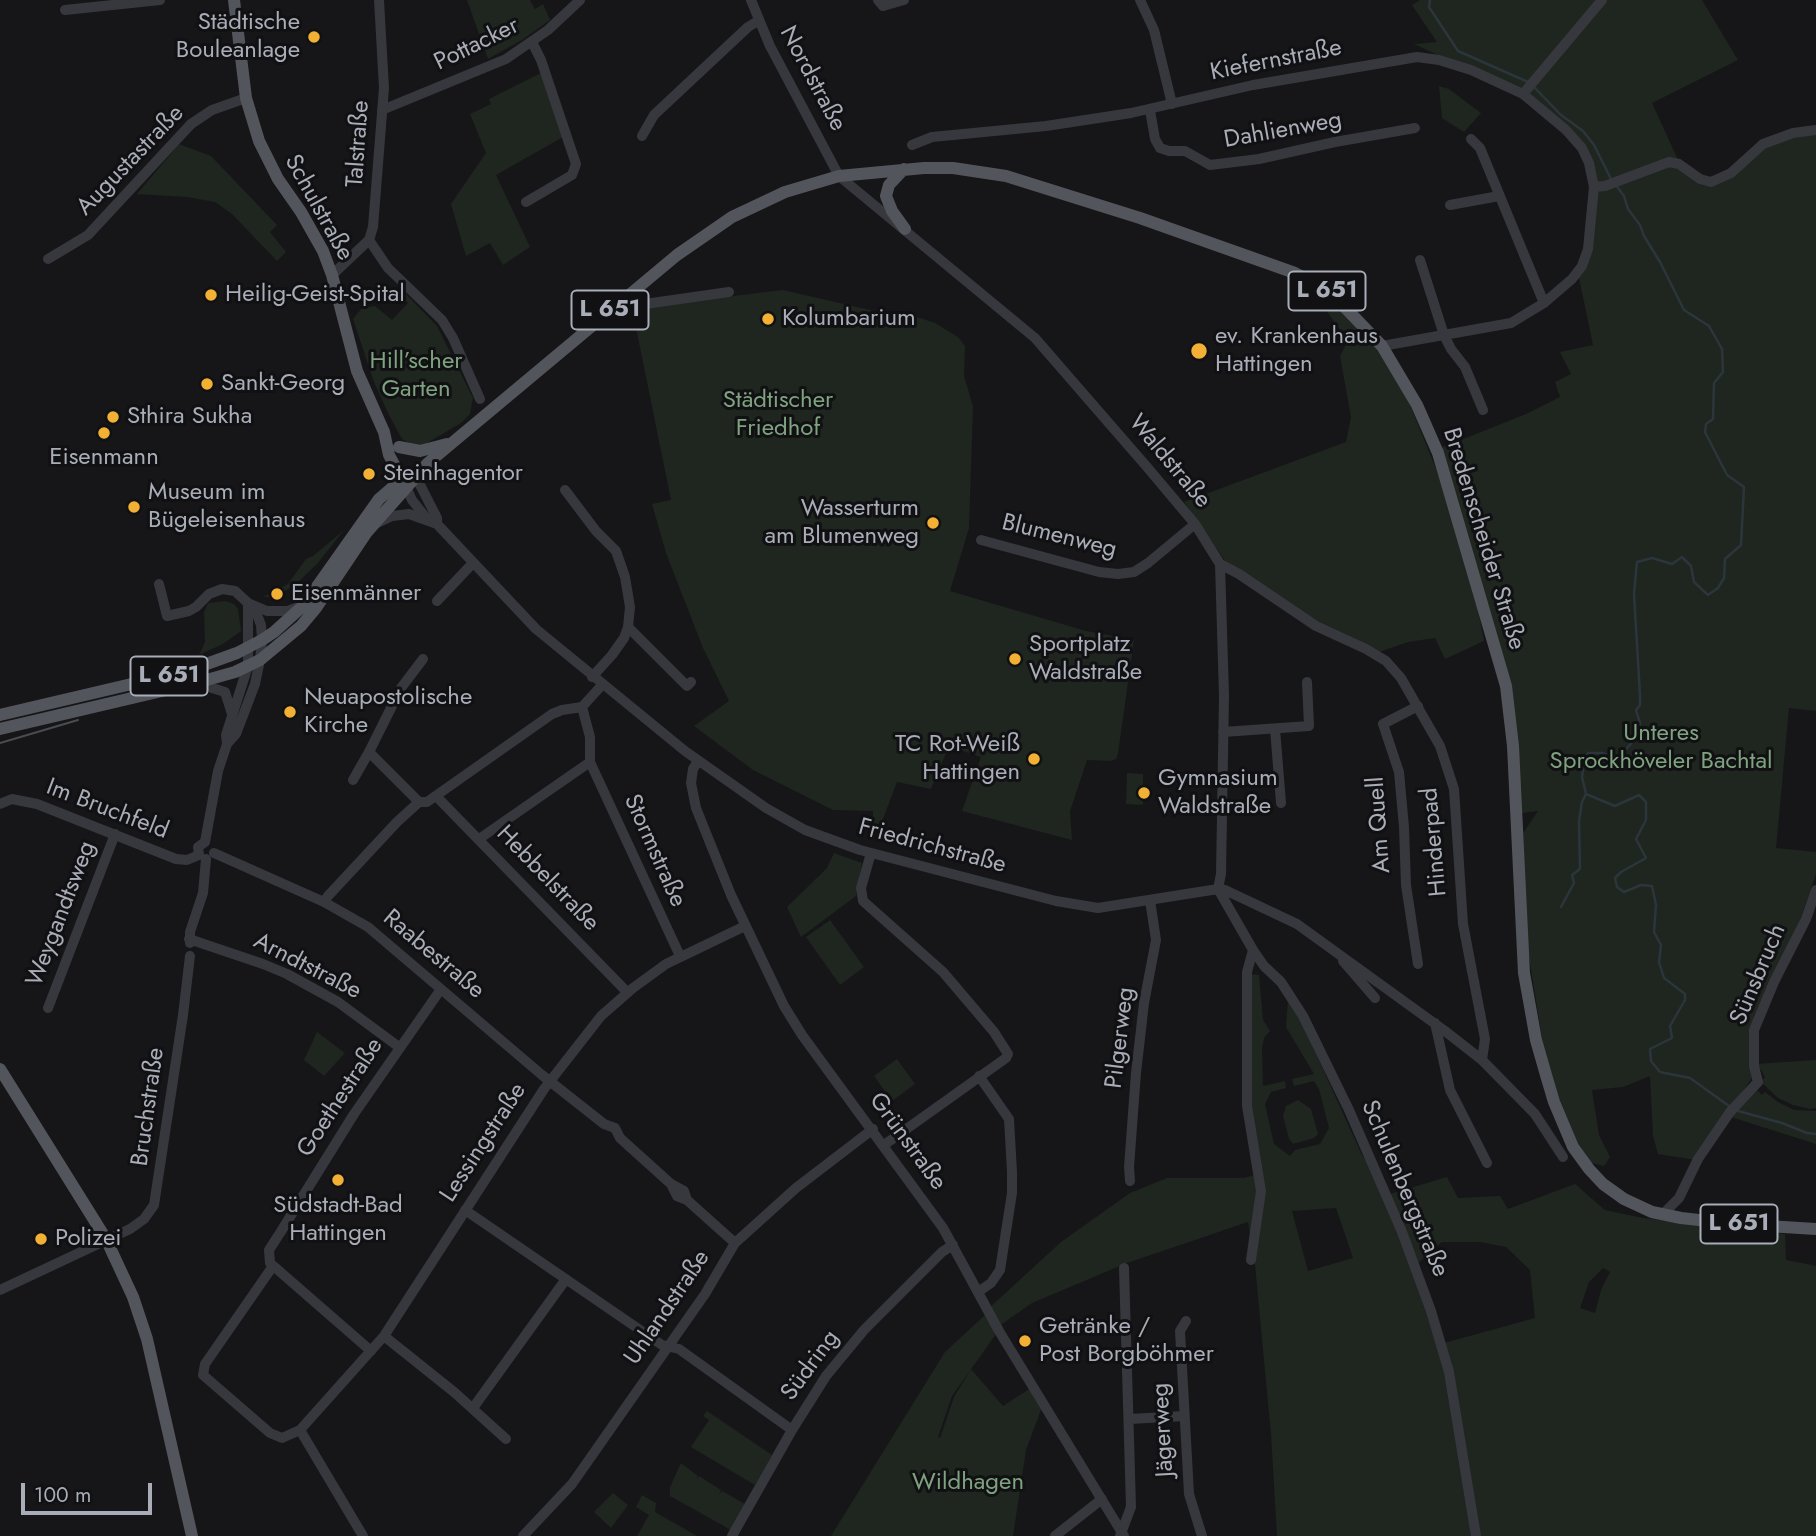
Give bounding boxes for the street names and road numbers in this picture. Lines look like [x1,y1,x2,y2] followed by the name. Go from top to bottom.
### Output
[430,12,524,78] street label: Pottacker
[772,22,852,136] street label: Nordstraße
[1208,34,1344,88] street label: Kiefernstraße
[71,100,191,222] street label: Augustastraße
[342,100,376,188] street label: Talstraße
[1222,106,1344,156] street label: Dahlienweg
[277,150,359,266] street label: Schulstraße
[1288,272,1366,310] road number: L 651
[572,290,648,330] road number: L 651
[1122,409,1216,515] street label: Waldstraße
[1436,424,1530,654] street label: Bredenscheider Straße
[999,509,1119,565] street label: Blumenweg
[130,656,208,696] road number: L 651
[42,774,172,846] street label: Im Bruchfeld
[1362,776,1398,874] street label: Am Quell
[1416,786,1454,898] street label: Hinderpad
[616,790,692,912] street label: Stormstraße
[855,813,1009,881] street label: Friedrichstraße
[489,820,605,938] street label: Hebbelstraße
[21,837,103,991] street label: Weygandtsweg
[376,904,490,1006] street label: Raabestraße
[1725,920,1793,1030] street label: Sünsbruch
[248,928,366,1006] street label: Arndtstraße
[1100,986,1142,1090] street label: Pilgerweg
[292,1033,390,1163] street label: Goethestraße
[126,1046,172,1168] street label: Bruchstraße
[435,1078,533,1208] street label: Lessingstraße
[862,1088,952,1196] street label: Grünstraße
[1354,1096,1454,1282] street label: Schulenbergstraße
[1700,1204,1778,1244] road number: L 651
[619,1245,717,1371] street label: Uhlandstraße
[776,1325,846,1407] street label: Südring
[1147,1382,1181,1478] street label: Jägerweg

